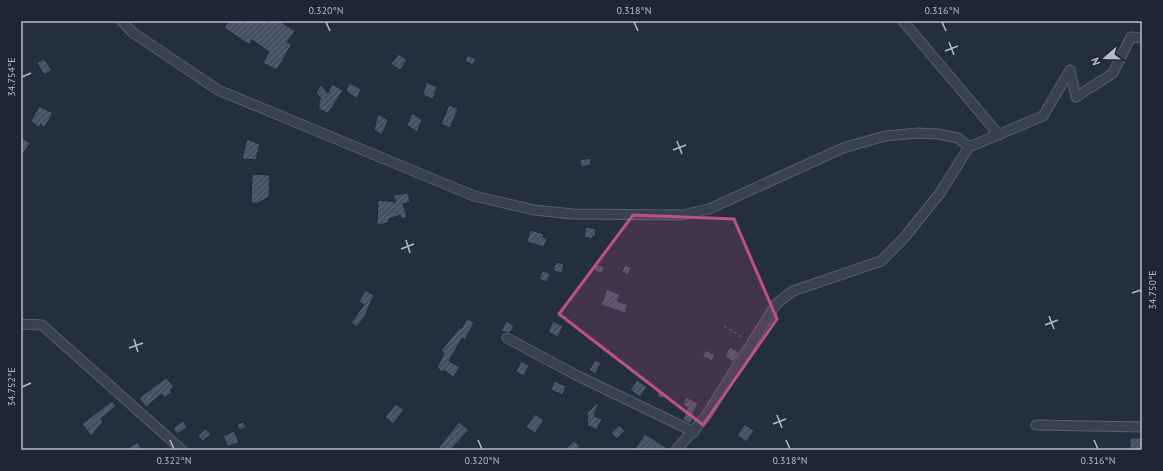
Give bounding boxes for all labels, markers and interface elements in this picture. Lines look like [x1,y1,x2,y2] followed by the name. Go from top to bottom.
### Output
[309,4,343,17] text: 0.320°N
[617,4,651,17] text: 0.318°N
[925,4,959,17] text: 0.316°N
[1085,38,1125,78] north arrow
[1088,56,1103,67] text: N
[5,58,18,97] text: 34.754°E
[1146,271,1159,310] text: 34.750°E
[5,368,18,407] text: 34.752°E
[157,454,191,467] text: 0.322°N
[465,454,499,467] text: 0.320°N
[773,454,807,467] text: 0.318°N
[1081,454,1115,467] text: 0.316°N

